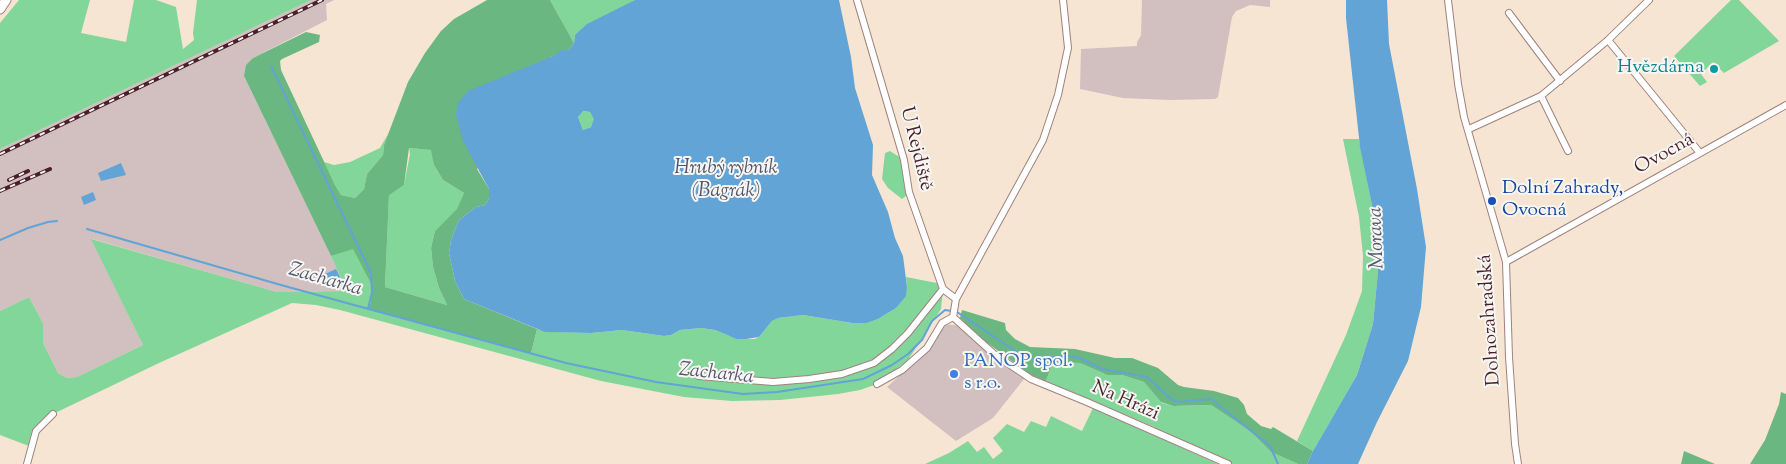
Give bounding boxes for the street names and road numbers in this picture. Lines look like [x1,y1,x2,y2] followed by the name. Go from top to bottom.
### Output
[894,105,936,193] street label: U Rejdiště
[1631,129,1699,181] street label: Ovocná
[1475,253,1507,387] street label: Dolnozahradská
[1088,377,1162,427] street label: Na Hrázi

